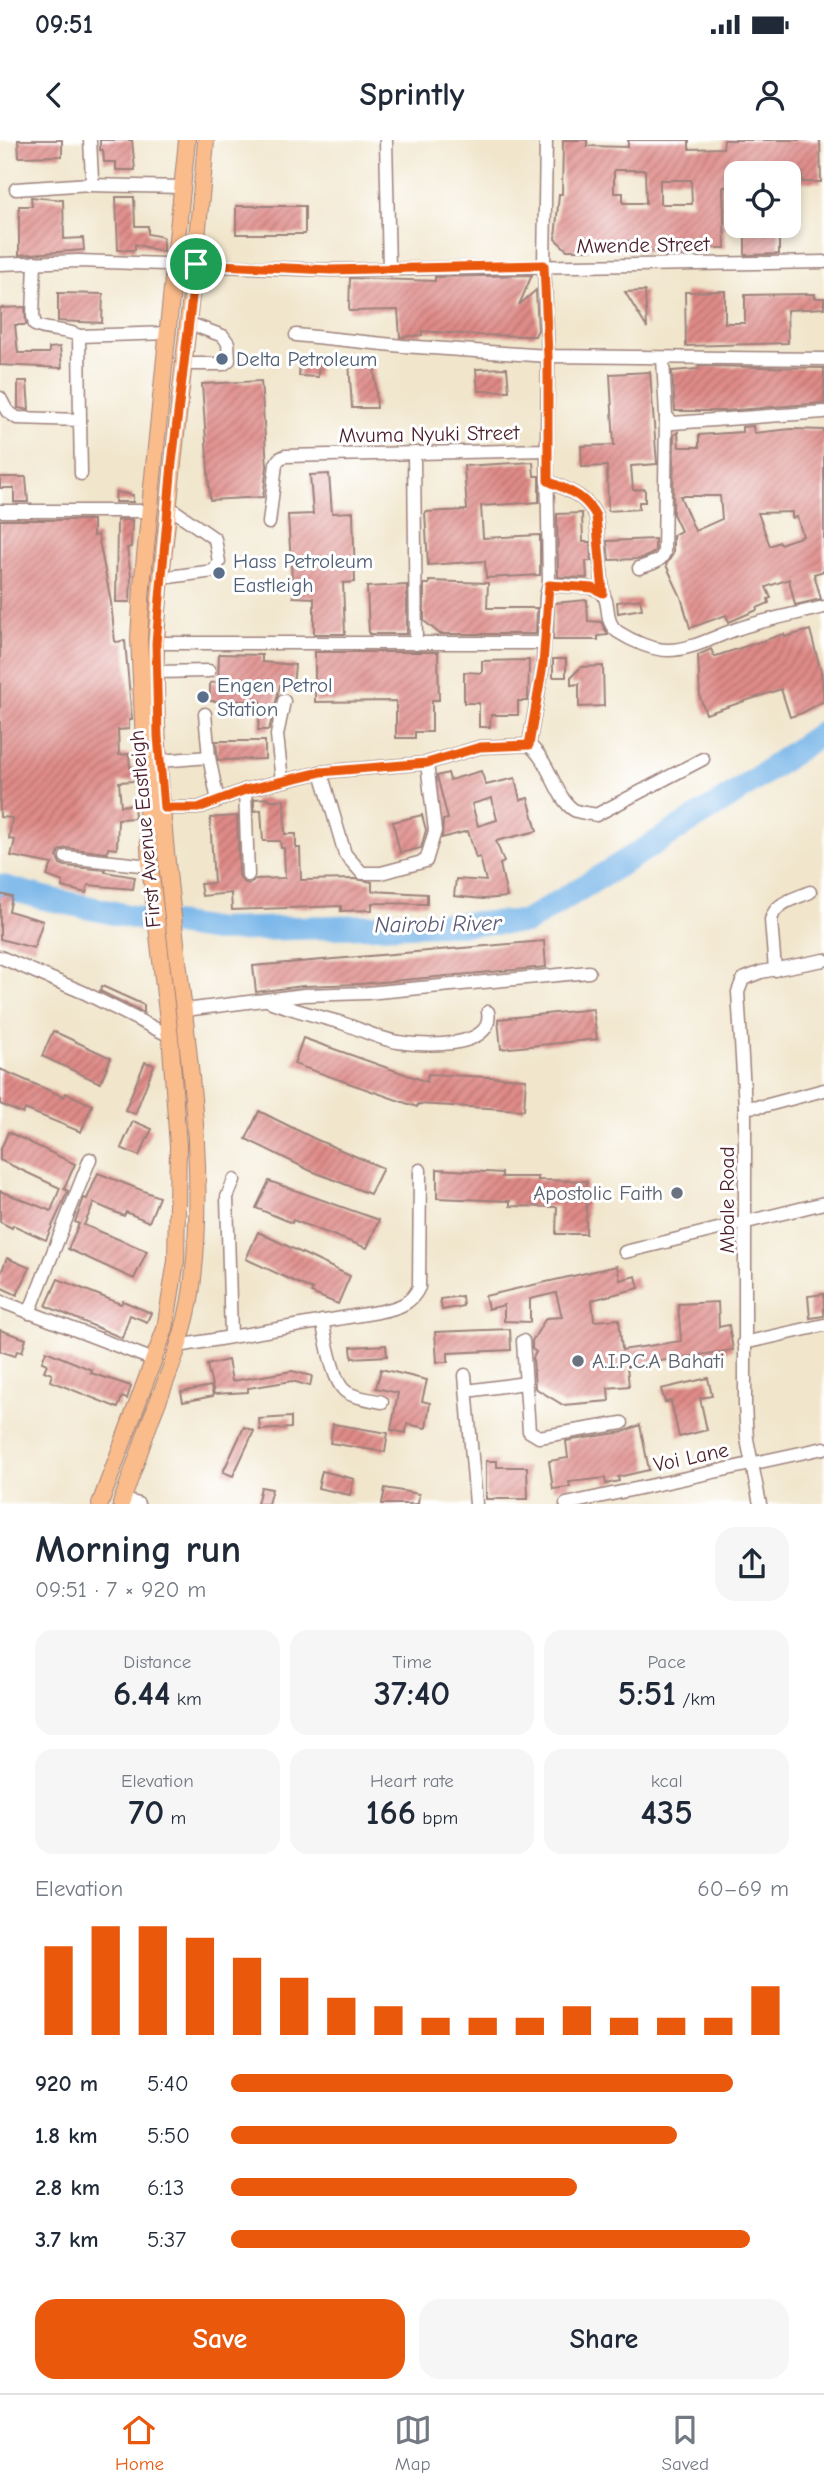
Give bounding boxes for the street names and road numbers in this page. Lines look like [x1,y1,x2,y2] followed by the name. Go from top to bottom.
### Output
[576,232,711,258] street label: Mwende Street
[338,420,521,448] street label: Mvuma Nyuki Street
[124,729,166,929] street label: First Avenue Eastleigh
[715,1146,739,1254] street label: Mbale Road
[651,1437,731,1477] street label: Voi Lane

